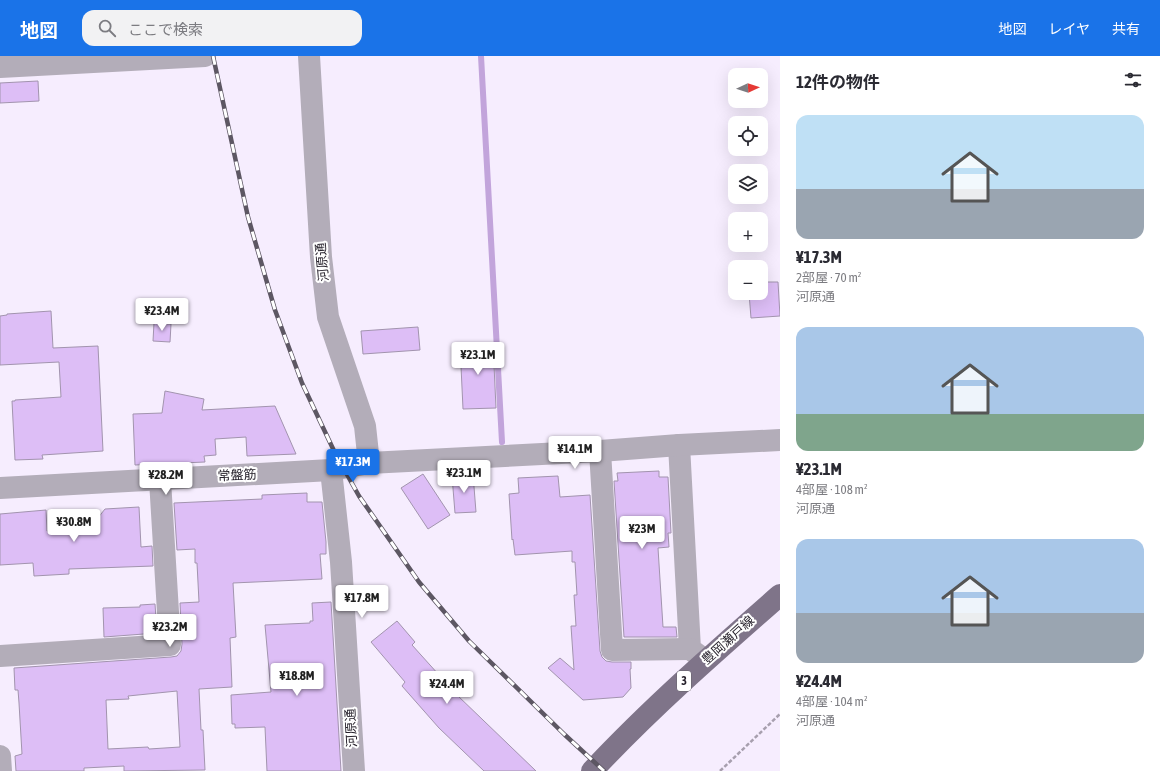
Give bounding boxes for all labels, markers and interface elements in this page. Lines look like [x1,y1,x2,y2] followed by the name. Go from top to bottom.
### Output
[82,10,362,46] search box
[96,17,118,39] icon: search
[20,19,58,41] text: 地図
[128,21,203,38] text: ここで検索
[998,21,1026,37] text: 地図
[1048,21,1090,37] text: レイヤ
[1112,21,1140,37] text: 共有
[728,68,768,108] north arrow
[728,68,768,300] map controls
[1122,69,1144,91] icon: filters
[796,72,880,92] text: 12件の物件
[728,116,768,156] button: locate
[934,141,1006,213] icon: home
[728,164,768,204] button: layers
[728,212,768,252] button: +
[313,242,331,282] street label: 河原通
[796,247,842,267] text: ¥17.3M
[728,260,768,300] button: −
[796,270,861,285] text: 2部屋 · 70 m²
[796,289,835,304] text: 河原通
[129,298,195,332] pin: ¥23.4M
[144,303,180,318] text: ¥23.4M
[445,342,511,376] pin: ¥23.1M
[460,347,496,362] text: ¥23.1M
[934,353,1006,425] icon: home
[542,436,608,470] pin: ¥14.1M
[557,441,593,456] text: ¥14.1M
[320,449,386,483] pin: ¥17.3M
[335,454,371,469] text: ¥17.3M
[796,459,842,479] text: ¥23.1M
[431,460,497,494] pin: ¥23.1M
[133,462,199,496] pin: ¥28.2M
[446,465,482,480] text: ¥23.1M
[217,466,257,484] street label: 常盤筋
[148,467,184,482] text: ¥28.2M
[796,482,868,497] text: 4部屋 · 108 m²
[796,501,835,516] text: 河原通
[41,509,107,543] pin: ¥30.8M
[56,514,92,529] text: ¥30.8M
[618,516,666,550] pin: ¥23M
[629,521,655,536] text: ¥23M
[934,565,1006,637] icon: home
[329,585,395,619] pin: ¥17.8M
[344,590,380,605] text: ¥17.8M
[699,613,757,667] street label: 豊岡瀬戸線
[137,614,203,648] pin: ¥23.2M
[152,619,188,634] text: ¥23.2M
[264,663,330,697] pin: ¥18.8M
[279,668,315,683] text: ¥18.8M
[414,671,480,705] pin: ¥24.4M
[677,671,691,691] road number: 3
[796,671,842,691] text: ¥24.4M
[429,676,465,691] text: ¥24.4M
[796,694,868,709] text: 4部屋 · 104 m²
[342,708,360,748] street label: 河原通
[796,713,835,728] text: 河原通

